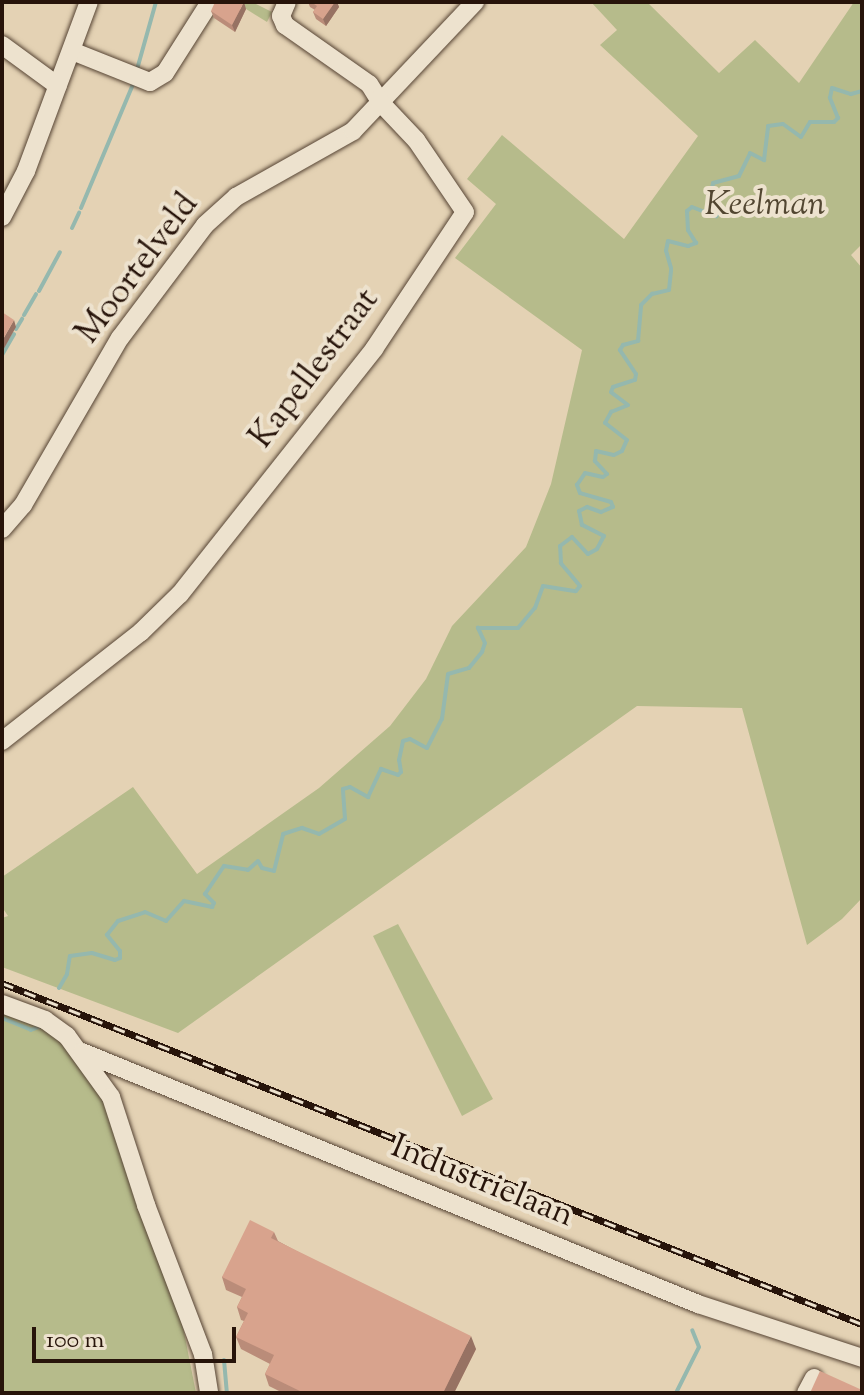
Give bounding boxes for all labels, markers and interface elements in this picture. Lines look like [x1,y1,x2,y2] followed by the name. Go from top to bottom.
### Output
[68,186,208,352] street label: Moortelveld
[705,186,825,226] park label: Keelman
[242,281,388,457] street label: Kapellestraat
[385,1127,579,1237] street label: Industrielaan
[36,1311,240,1361] scale bar
[46,1324,104,1358] text: 100 m

